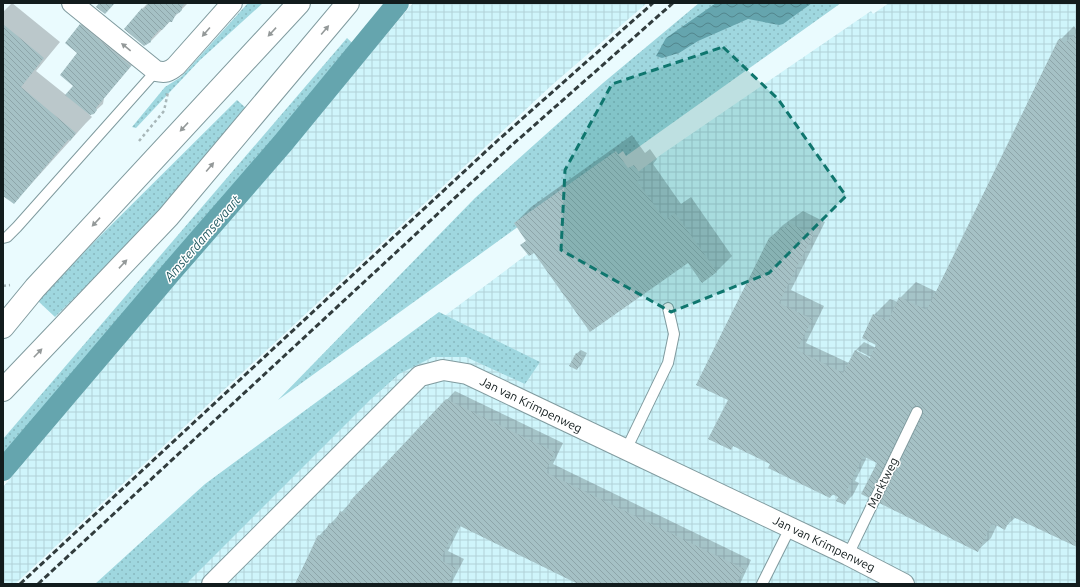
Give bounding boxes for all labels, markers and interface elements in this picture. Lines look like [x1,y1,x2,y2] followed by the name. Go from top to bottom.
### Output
[320,25,329,35] one-way arrow
[268,27,277,37] one-way arrow
[202,28,211,37] one-way arrow
[120,42,131,51] one-way arrow
[179,122,189,132] one-way arrow
[205,161,214,172] one-way arrow
[160,192,243,284] water label: Amsterdamsevaart
[92,218,101,227] one-way arrow
[119,259,128,269] one-way arrow
[33,348,43,358] one-way arrow
[478,374,584,435] street label: Jan van Krimpenweg
[865,455,900,510] street label: Marktweg
[771,513,877,574] street label: Jan van Krimpenweg

